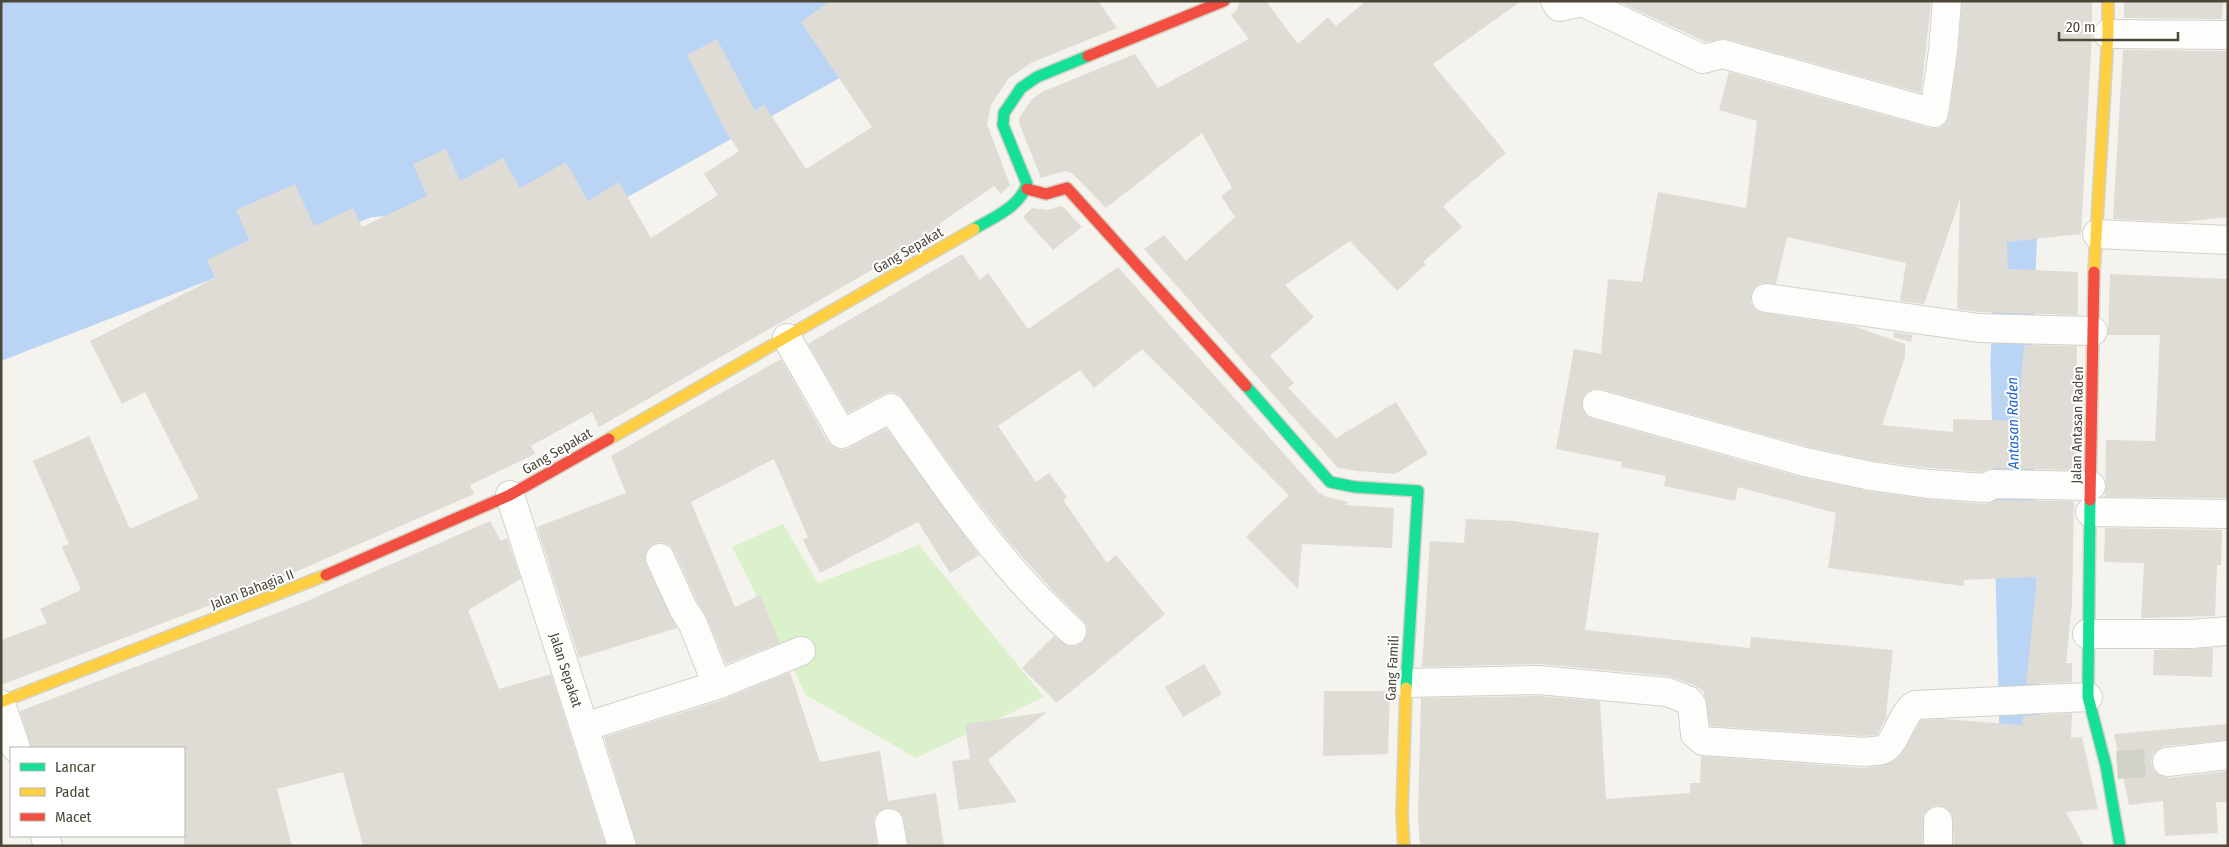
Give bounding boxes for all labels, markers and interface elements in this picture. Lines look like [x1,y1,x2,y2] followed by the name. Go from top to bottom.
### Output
[2059,10,2178,42] scale bar
[2066,18,2096,36] text: 20 m
[870,223,947,277] street label: Gang Sepakat
[2068,366,2087,484] street label: Jalan Antasan Raden
[2003,377,2023,470] water label: Antasan Raden
[519,424,596,478] street label: Gang Sepakat
[208,566,296,613] street label: Jalan Bahagia II
[545,631,586,710] street label: Jalan Sepakat
[1382,635,1403,701] street label: Gang Famili
[10,747,185,837] legend
[55,758,96,776] text: Lancar
[55,783,90,801] text: Padat
[55,808,92,826] text: Macet

